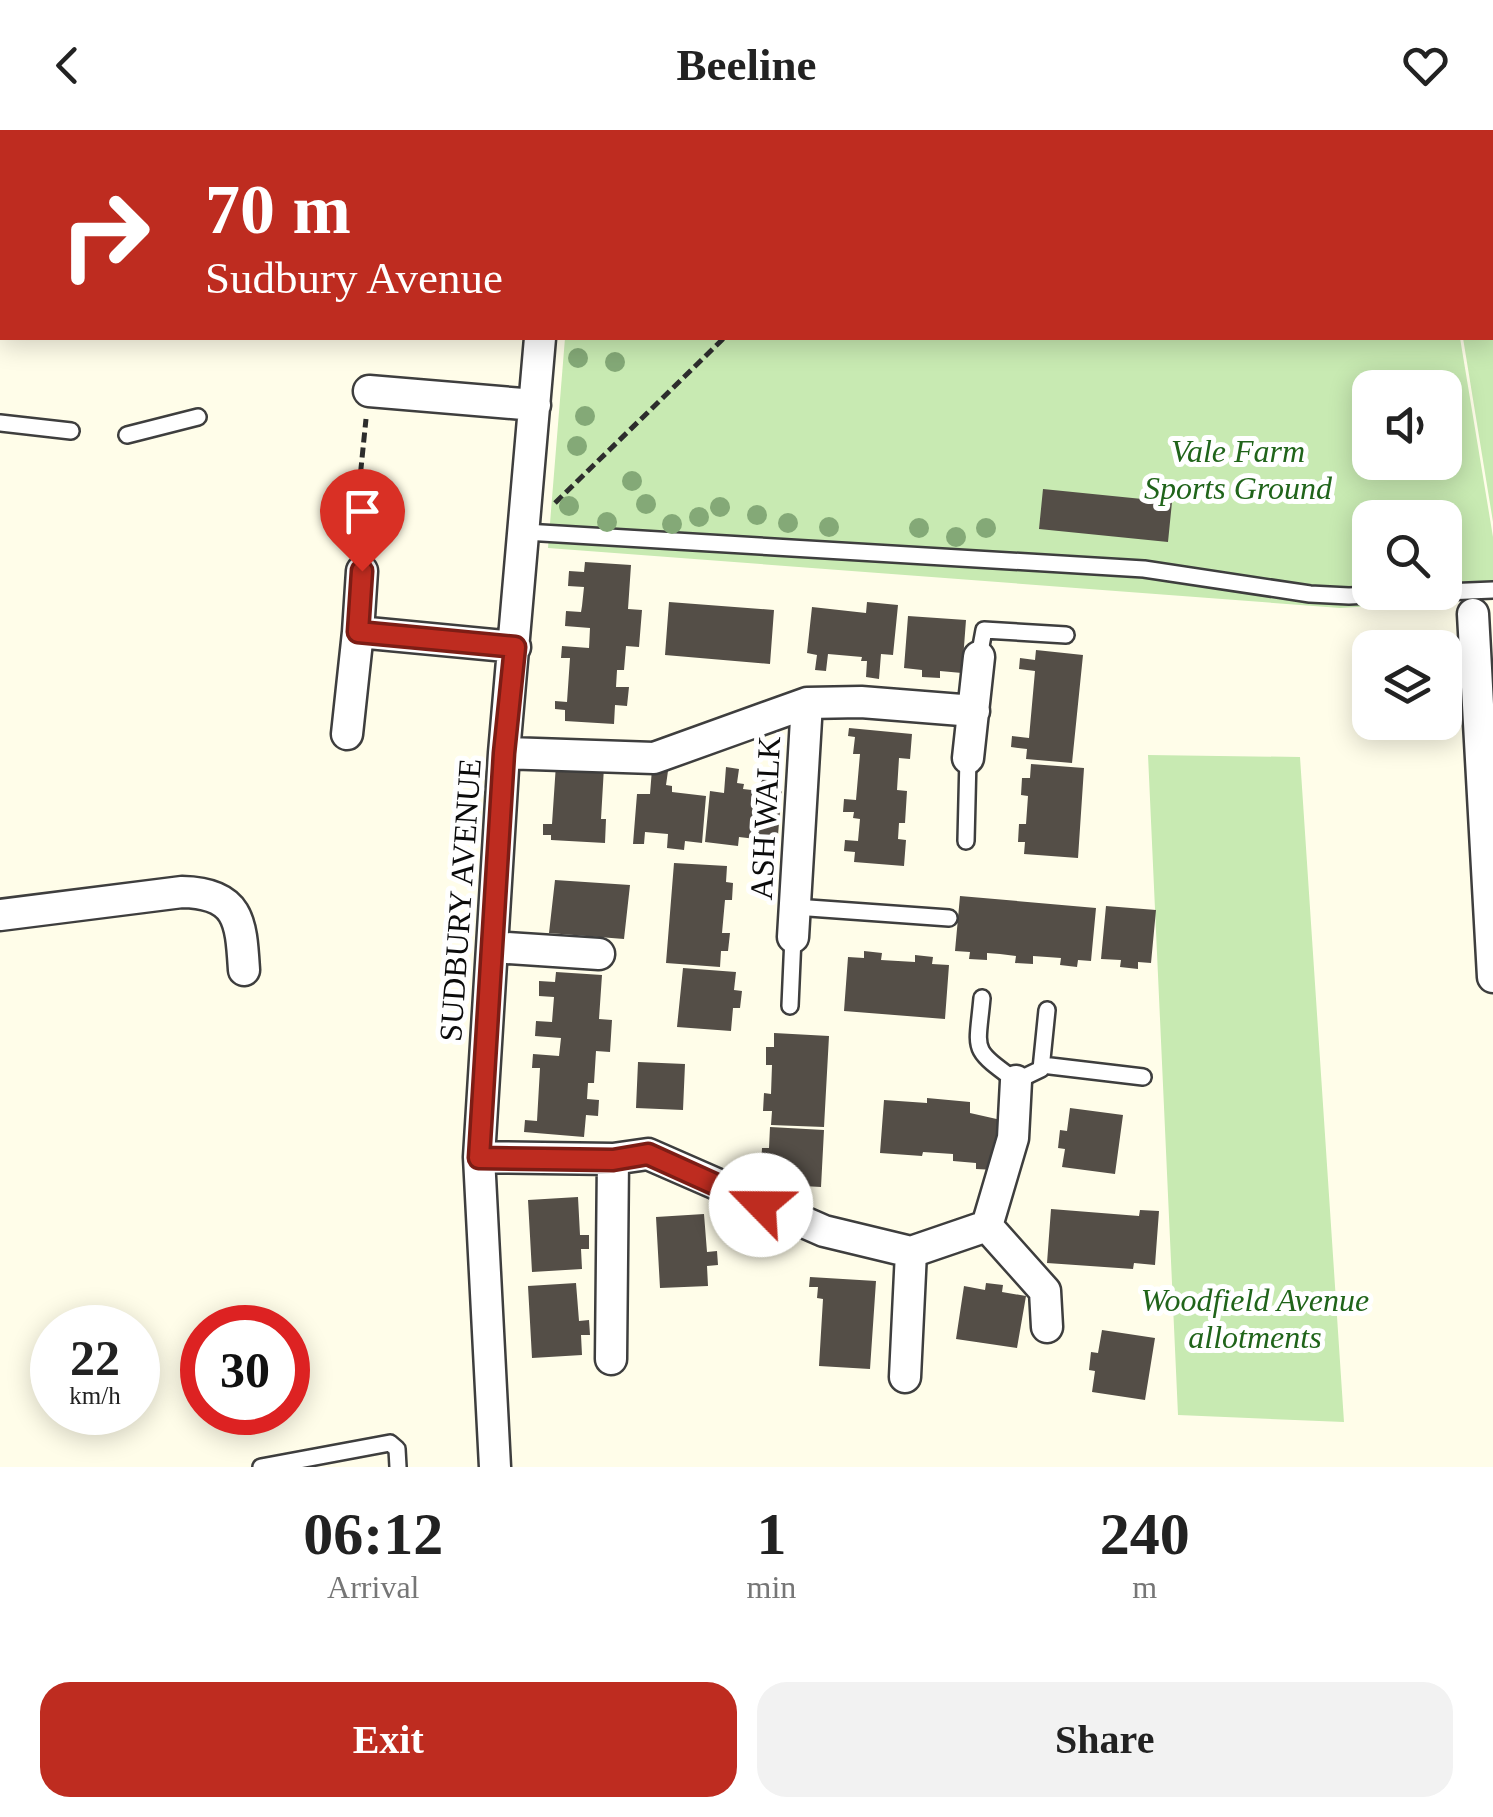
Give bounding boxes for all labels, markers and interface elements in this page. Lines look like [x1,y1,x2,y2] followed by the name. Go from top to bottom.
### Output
[40,38,95,93] icon: back
[1398,38,1453,93] icon: heart
[677,40,816,90] text: Beeline
[40,170,170,300] icon: right
[205,171,351,248] text: 70 m
[205,253,503,303] text: Sudbury Avenue
[1352,370,1462,740] map controls
[1352,370,1462,480] button: sound
[1144,433,1333,506] park label: Vale Farm Sports Ground
[320,469,405,572] pin
[335,484,390,539] icon: arrive
[1352,500,1462,610] button: search
[1352,630,1462,740] button: layers
[743,735,787,901] street label: ASH WALK
[432,757,488,1043] street label: SUDBURY AVENUE
[709,1153,813,1257] position arrow
[1141,1282,1369,1355] park label: Woodfield Avenue allotments
[180,1305,310,1435] speed limit sign: 30
[70,1330,120,1386] text: 22
[69,1382,121,1409] text: km/h
[303,1501,443,1567] text: 06:12
[756,1501,786,1567] text: 1
[1100,1501,1190,1567] text: 240
[327,1569,419,1605] text: Arrival
[747,1569,796,1605] text: min
[1132,1569,1157,1605] text: m
[40,1682,737,1797] button: Exit
[757,1682,1453,1797] button: Share

